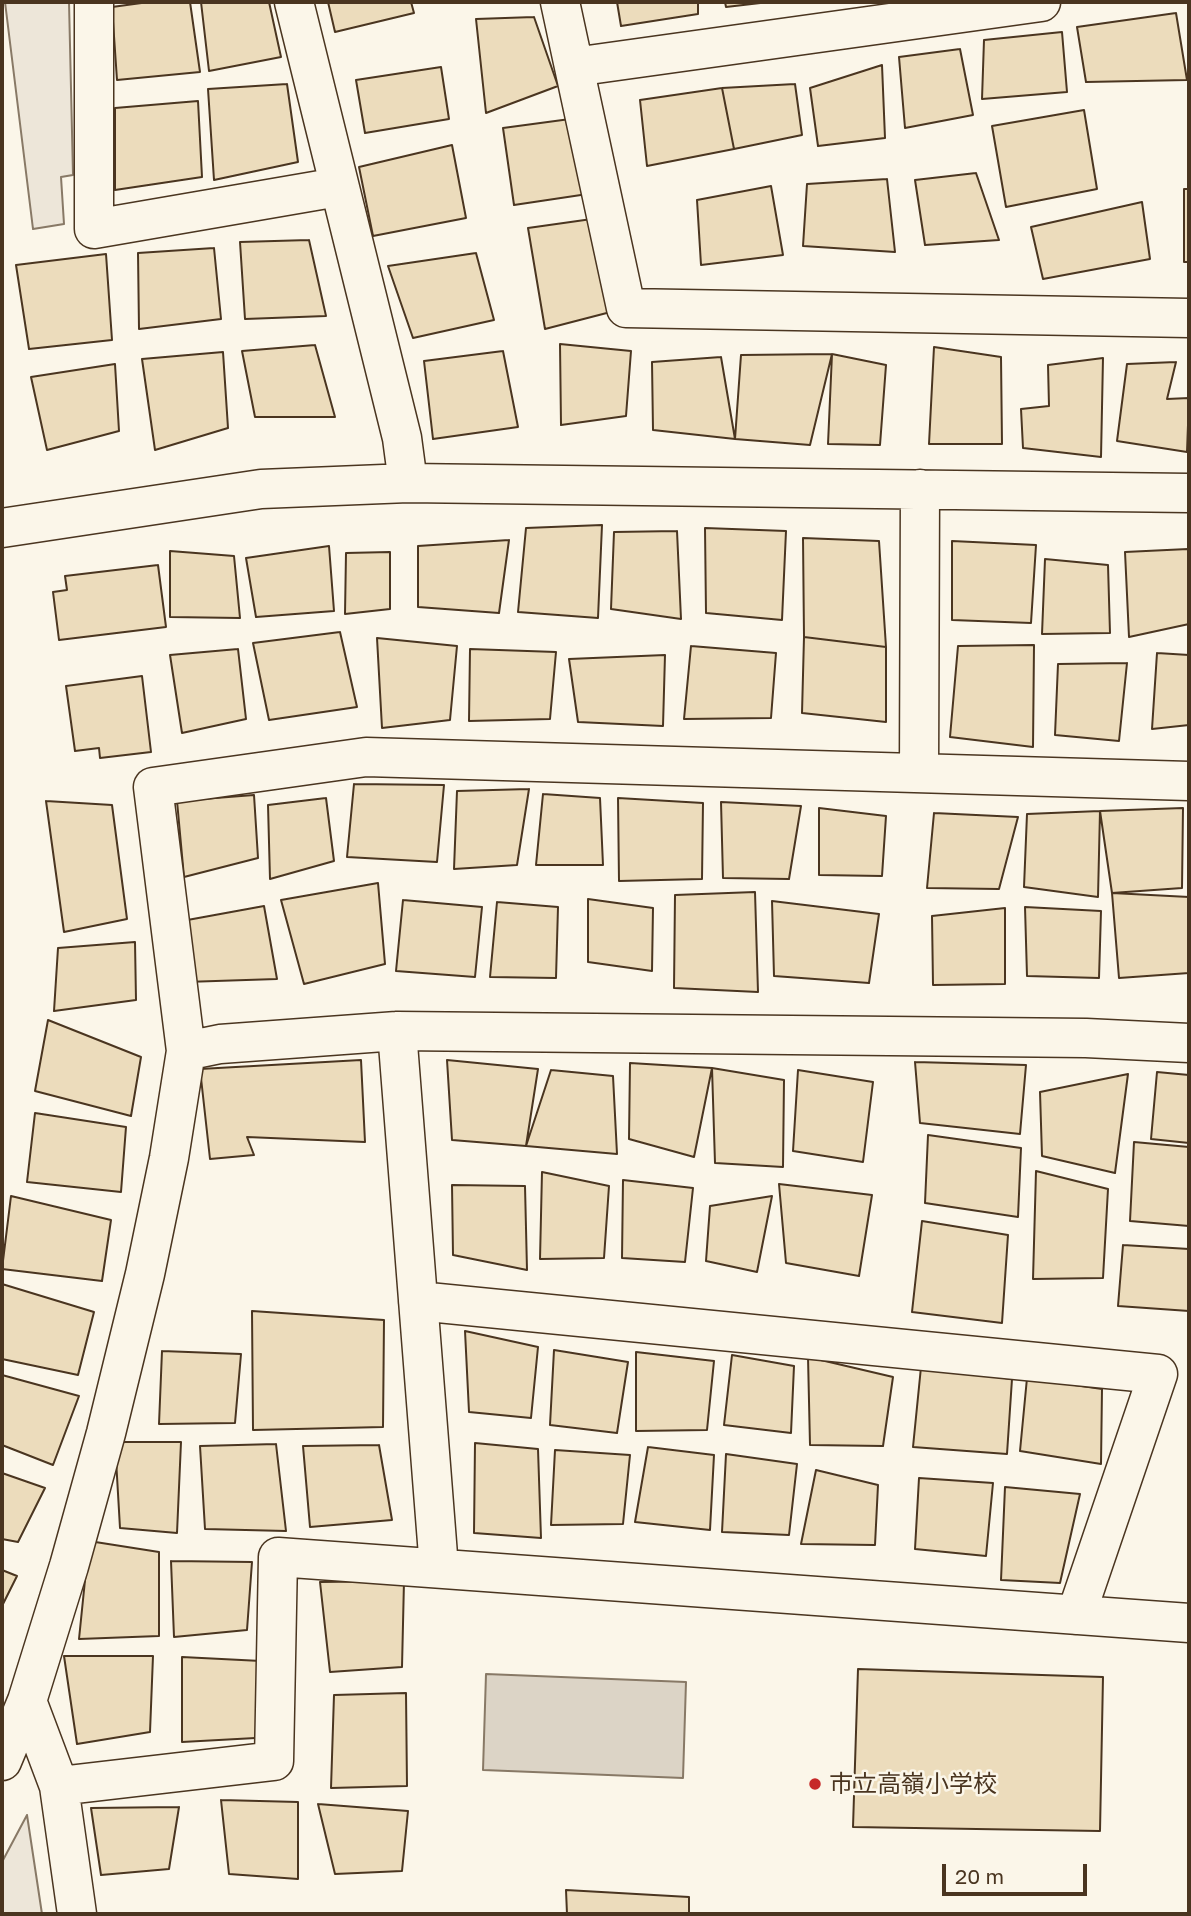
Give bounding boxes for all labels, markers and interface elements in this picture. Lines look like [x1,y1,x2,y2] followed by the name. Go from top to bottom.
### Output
[829,1770,997,1798] place label: 市立高嶺小学校
[807,1776,823,1792] marker: 市立高嶺小学校
[946,1850,1091,1894] scale bar
[955,1863,1004,1889] text: 20 m

